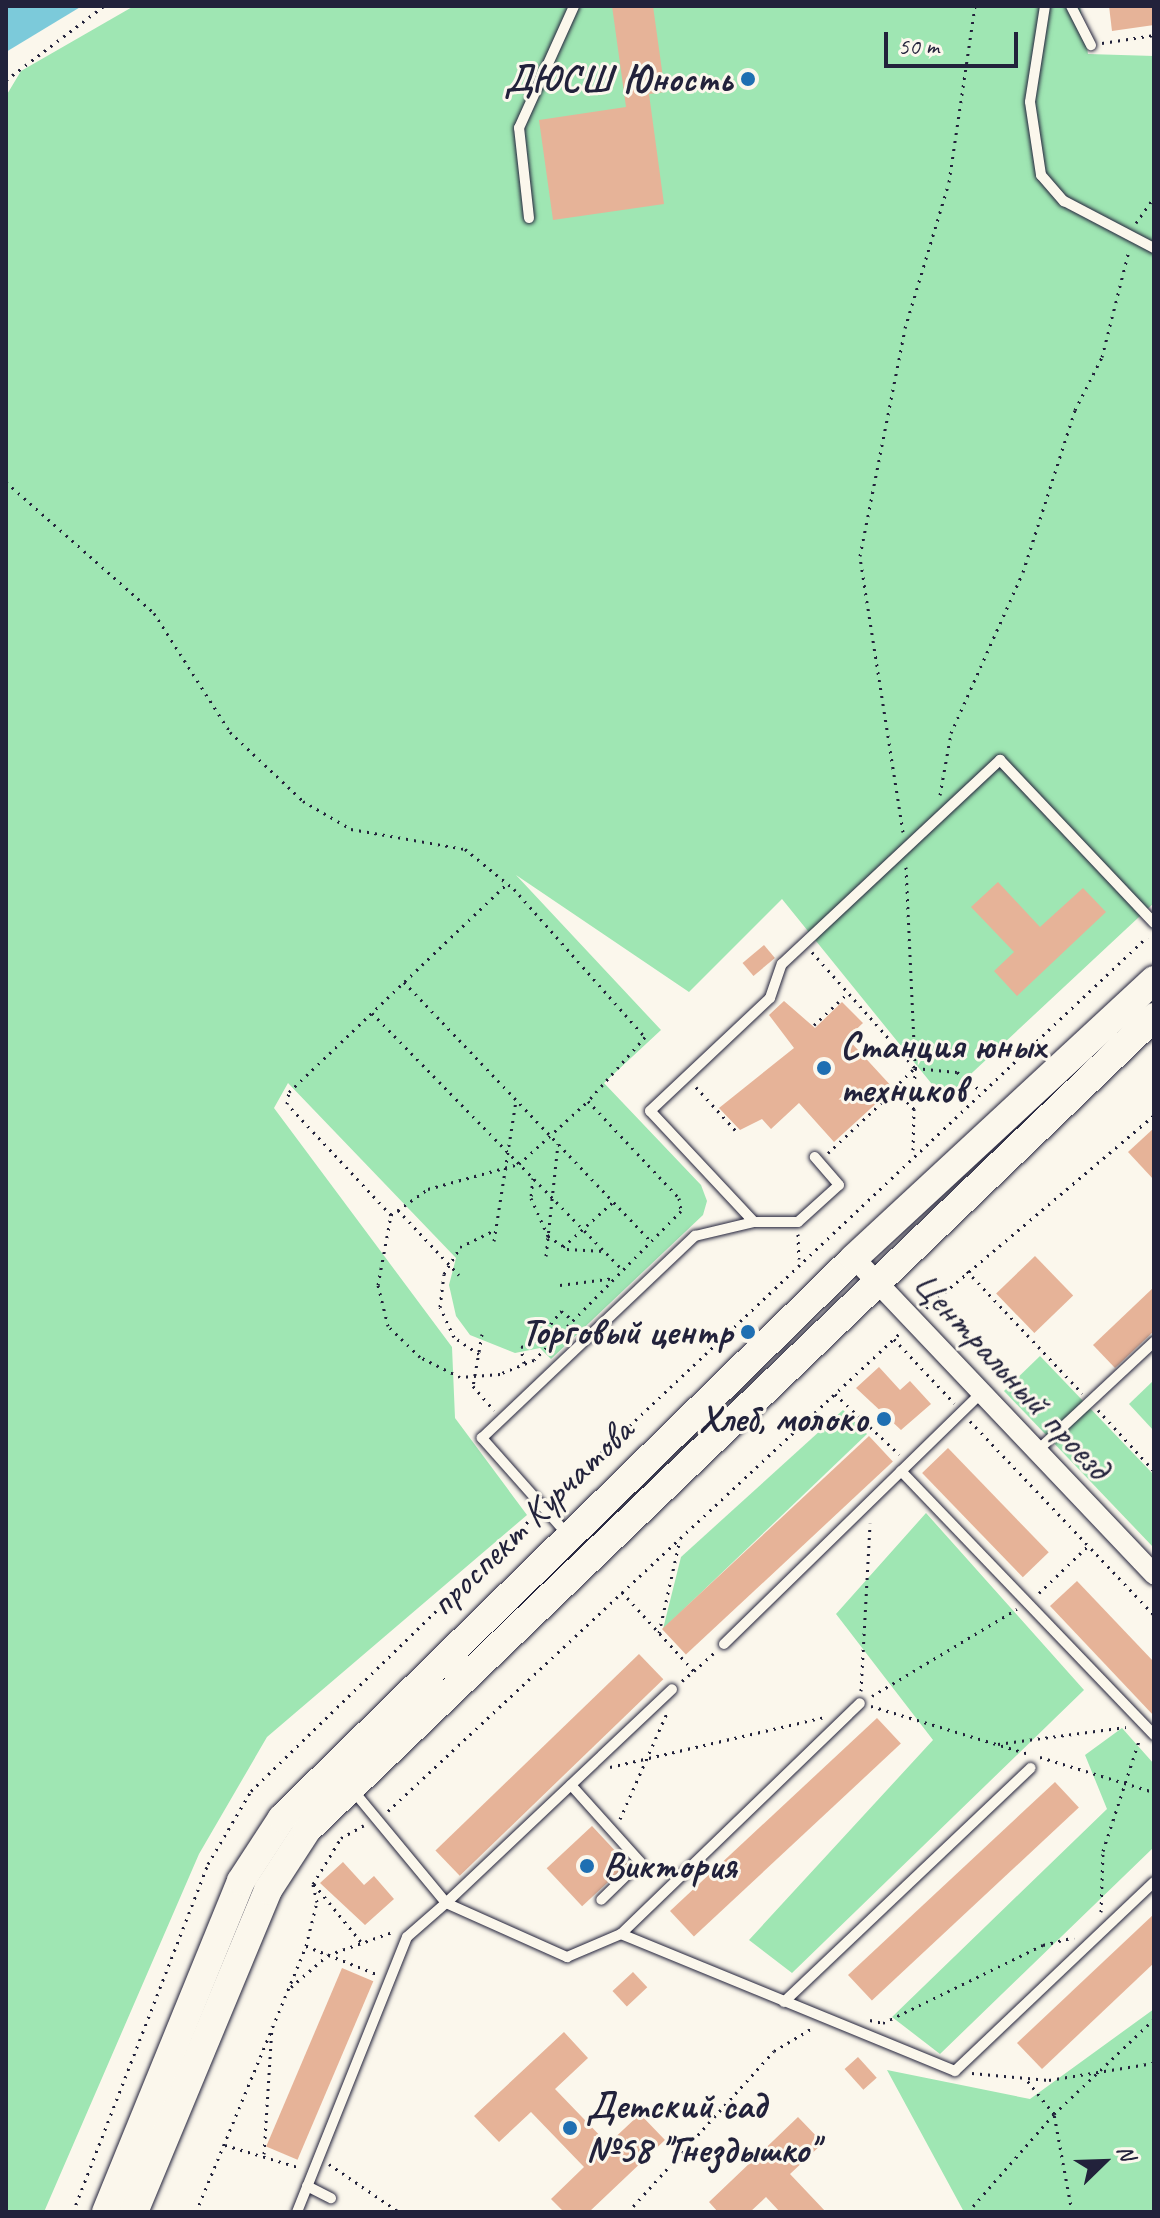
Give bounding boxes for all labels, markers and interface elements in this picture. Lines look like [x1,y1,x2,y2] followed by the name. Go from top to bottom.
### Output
[888,16,1022,66] scale bar
[898,31,939,61] text: 50 m
[505,56,732,102] place label: ДЮСШ Юность
[739,70,757,88] marker: ДЮСШ Юность
[840,1023,1045,1112] place label: Станция юных техников
[815,1059,833,1077] marker: Станция юных техников
[904,1261,1120,1489] street label: Центральный проезд
[521,1309,732,1355] place label: Торговый центр
[739,1323,757,1341] marker: Торговый центр
[699,1396,868,1442] place label: Хлеб, молоко
[420,1409,642,1625] street label: проспект Курчатова
[875,1410,893,1428] marker: Хлеб, молоко
[603,1843,736,1889] place label: Виктория
[578,1857,596,1875] marker: Виктория
[586,2083,817,2172] place label: Детский сад №58 "Гнездышко"
[561,2119,579,2137] marker: Детский сад №58 "Гнездышко"
[1064,2122,1144,2202] north arrow
[1111,2141,1142,2164] text: N

